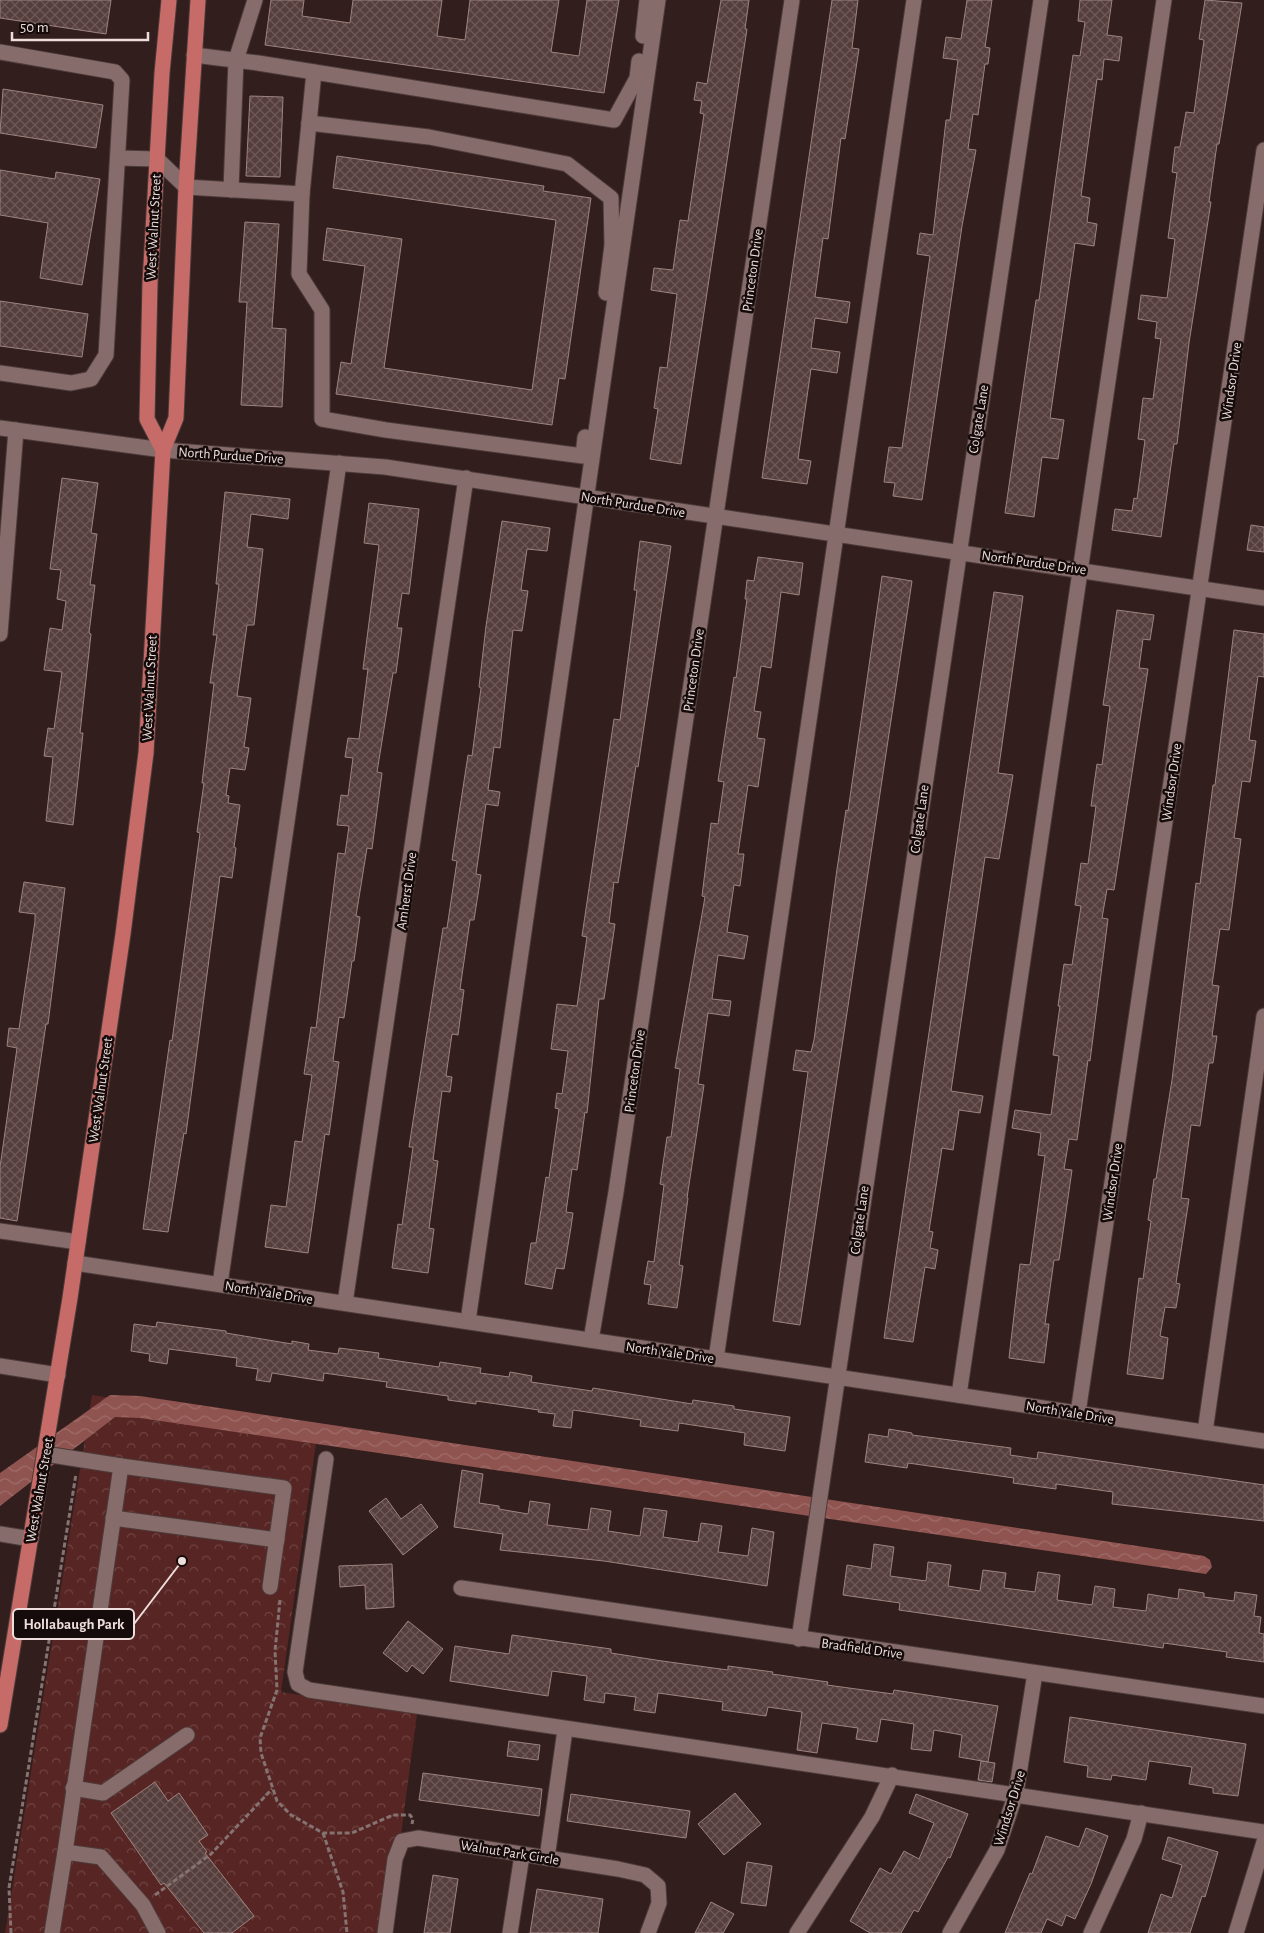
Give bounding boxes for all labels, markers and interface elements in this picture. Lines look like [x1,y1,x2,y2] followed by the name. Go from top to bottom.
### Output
[12,10,149,42] scale bar
[20,20,49,35] text: 50 m
[144,173,164,280] street label: West Walnut Street
[740,228,766,313] street label: Princeton Drive
[1220,341,1244,421] street label: Windsor Drive
[967,384,991,454] street label: Colgate Lane
[178,445,284,467] street label: North Purdue Drive
[580,490,686,520] street label: North Purdue Drive
[981,549,1087,577] street label: North Purdue Drive
[681,628,707,713] street label: Princeton Drive
[140,634,160,741] street label: West Walnut Street
[1160,742,1184,822] street label: Windsor Drive
[908,784,932,854] street label: Colgate Lane
[395,851,419,931] street label: Amherst Drive
[622,1029,648,1114] street label: Princeton Drive
[87,1036,115,1144] street label: West Walnut Street
[1101,1142,1125,1222] street label: Windsor Drive
[848,1185,872,1255] street label: Colgate Lane
[224,1279,314,1307] street label: North Yale Drive
[625,1340,715,1366] street label: North Yale Drive
[1025,1399,1115,1427] street label: North Yale Drive
[24,1436,56,1544] street label: West Walnut Street
[13,1609,134,1639] callout: Hollabaugh Park
[24,1617,125,1632] text: Hollabaugh Park
[820,1636,903,1662] street label: Bradfield Drive
[992,1769,1028,1848] street label: Windsor Drive
[459,1838,560,1868] street label: Walnut Park Circle

